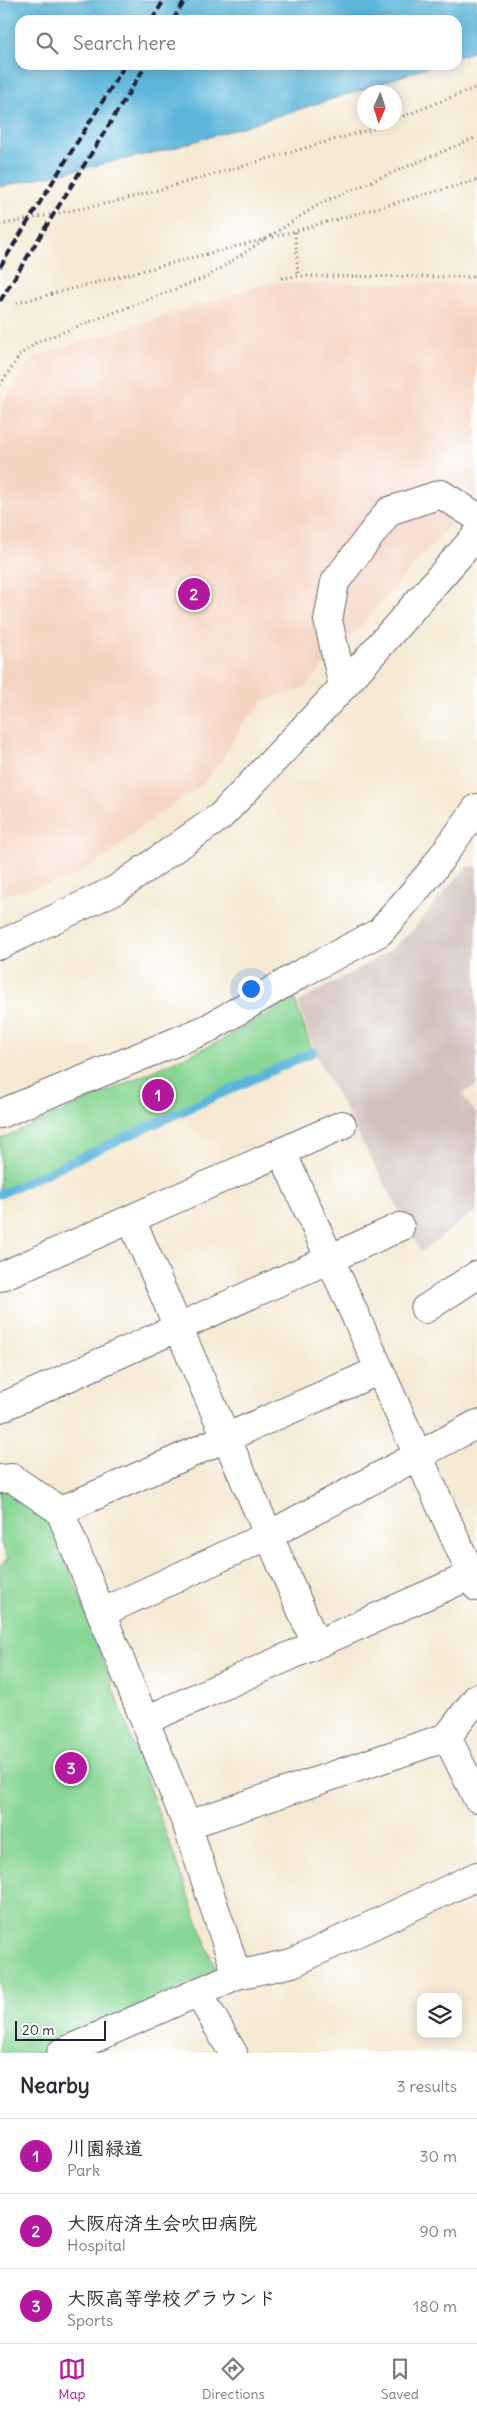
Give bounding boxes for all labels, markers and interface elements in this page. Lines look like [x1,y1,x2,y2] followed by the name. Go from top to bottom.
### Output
[15,15,462,70] search box
[33,29,61,57] icon: search
[73,31,176,55] text: Search here
[357,85,402,130] north arrow
[178,575,210,613] pin: 2
[238,976,264,1002] your location
[142,1076,174,1114] pin: 1
[55,1749,87,1787] pin: 3
[417,1993,462,2038] map controls
[417,1993,462,2038] button: layers
[15,2018,106,2041] scale bar
[22,2021,55,2039] text: 20 m
[20,2072,90,2099] text: Nearby
[397,2076,457,2096] text: 3 results
[67,2136,143,2160] text: 川園緑道
[33,2146,39,2166] text: 1
[420,2146,457,2166] text: 30 m
[67,2160,100,2180] text: Park
[67,2211,257,2235] text: 大阪府済生会吹田病院
[32,2221,40,2241] text: 2
[419,2221,457,2241] text: 90 m
[67,2235,126,2255] text: Hospital
[67,2286,276,2310] text: 大阪高等学校グラウンド
[31,2296,41,2316] text: 3
[413,2296,457,2316] text: 180 m
[67,2310,113,2330] text: Sports
[58,2355,86,2403] tab: Map
[202,2355,265,2403] tab: Directions
[381,2355,419,2403] tab: Saved

